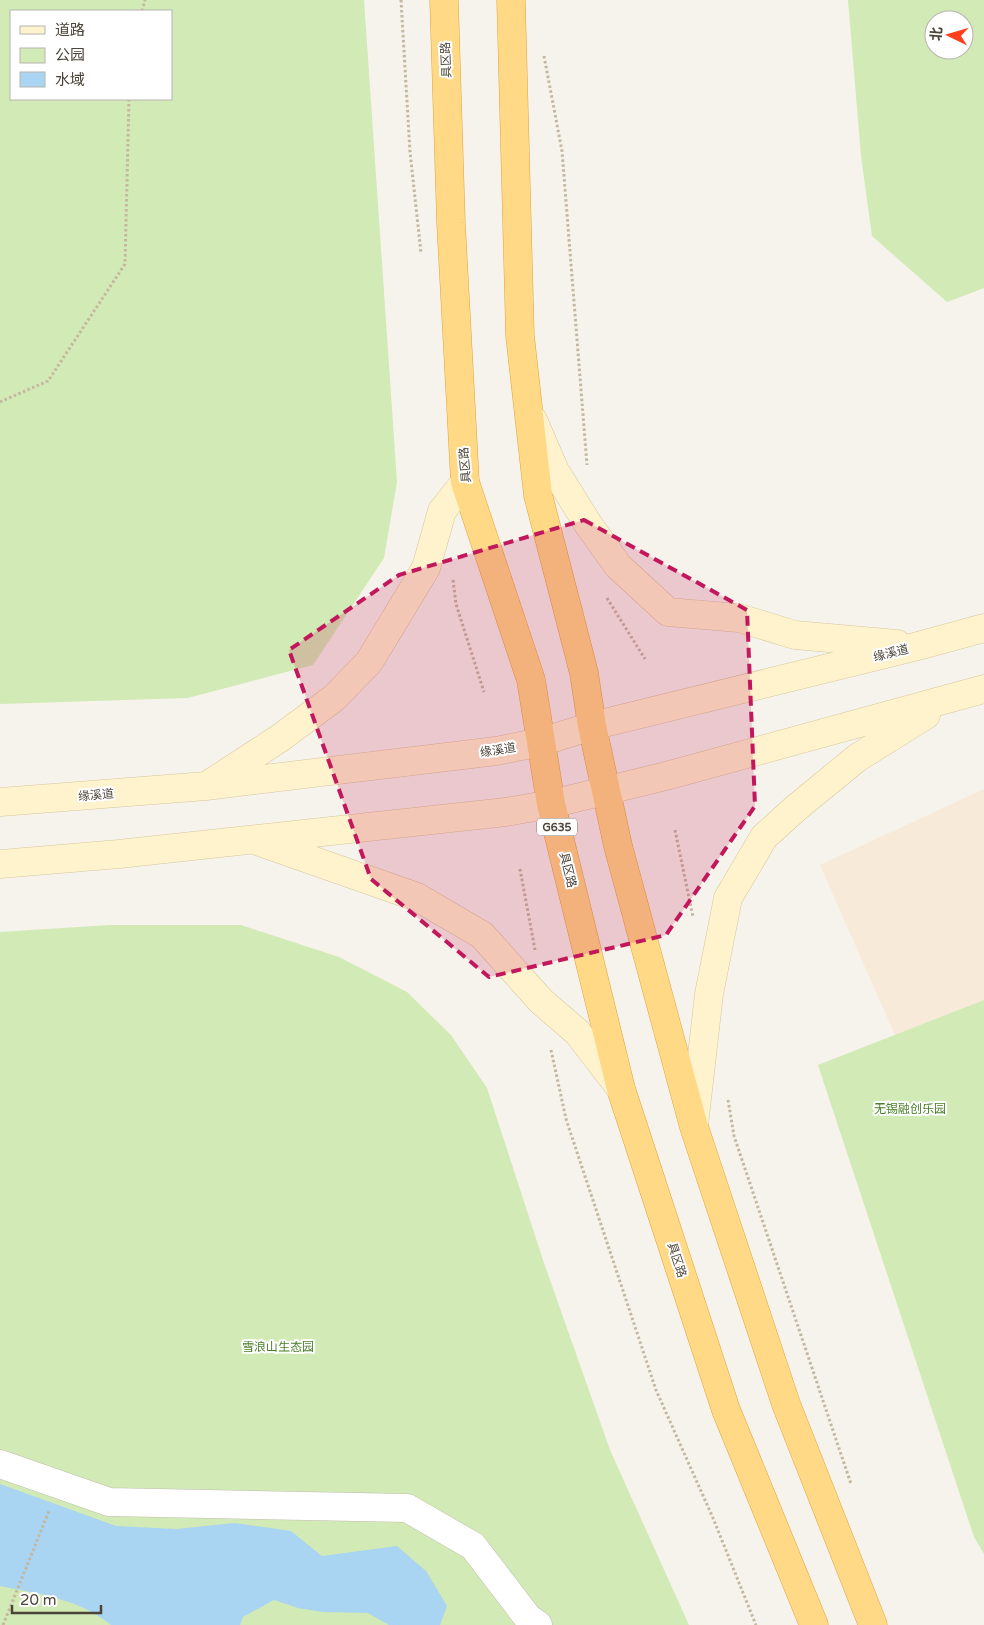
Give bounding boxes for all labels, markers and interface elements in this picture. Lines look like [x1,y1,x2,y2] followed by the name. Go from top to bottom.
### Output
[10,10,172,100] legend
[924,10,974,60] north arrow
[55,21,85,39] text: 道路
[927,26,946,42] text: 北
[438,42,454,78] street label: 具区路
[55,46,85,64] text: 公园
[55,71,85,89] text: 水域
[456,446,474,484] street label: 具区路
[872,642,910,664] street label: 缘溪道
[479,740,517,760] street label: 缘溪道
[77,786,115,804] street label: 缘溪道
[537,819,577,836] road number: G635
[557,851,579,889] street label: 具区路
[874,1102,946,1116] park label: 无锡融创乐园
[665,1241,689,1279] street label: 具区路
[242,1340,314,1354] park label: 雪浪山生态园
[12,1582,101,1614] scale bar
[20,1591,57,1609] text: 20 m

